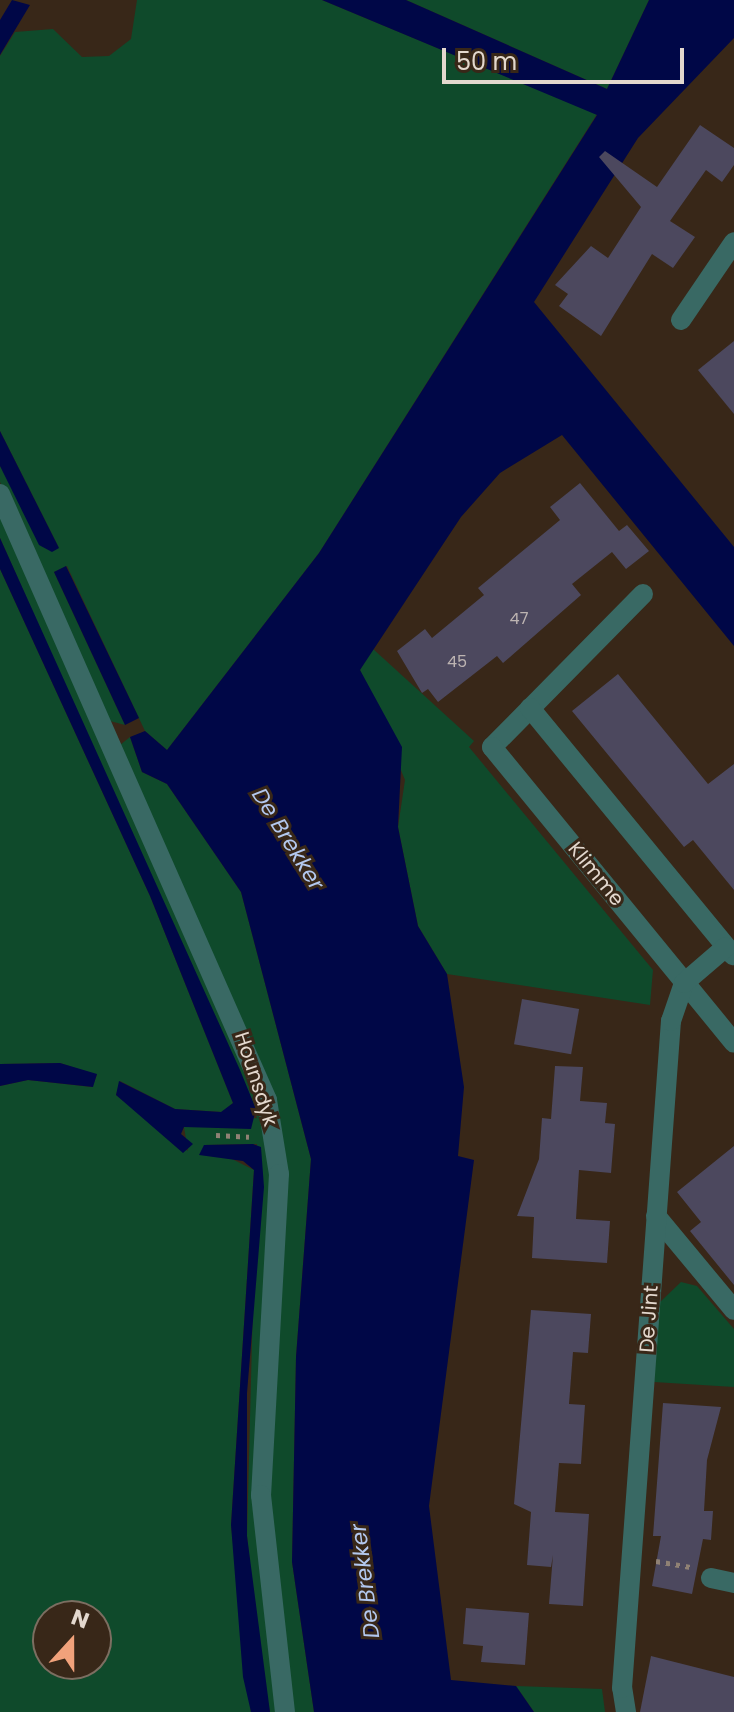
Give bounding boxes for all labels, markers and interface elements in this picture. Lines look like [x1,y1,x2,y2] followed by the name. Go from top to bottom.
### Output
[446,32,688,82] scale bar
[456,45,517,78] text: 50 m
[510,609,528,629] house number: 47
[447,652,467,672] house number: 45
[246,783,330,895] water label: De Brekker
[563,837,629,911] street label: Klimme
[229,1029,283,1129] street label: Hounsdyk
[635,1285,663,1353] street label: De Jint
[345,1522,385,1640] water label: De Brekker
[32,1600,112,1680] north arrow
[67,1602,93,1636] text: N

